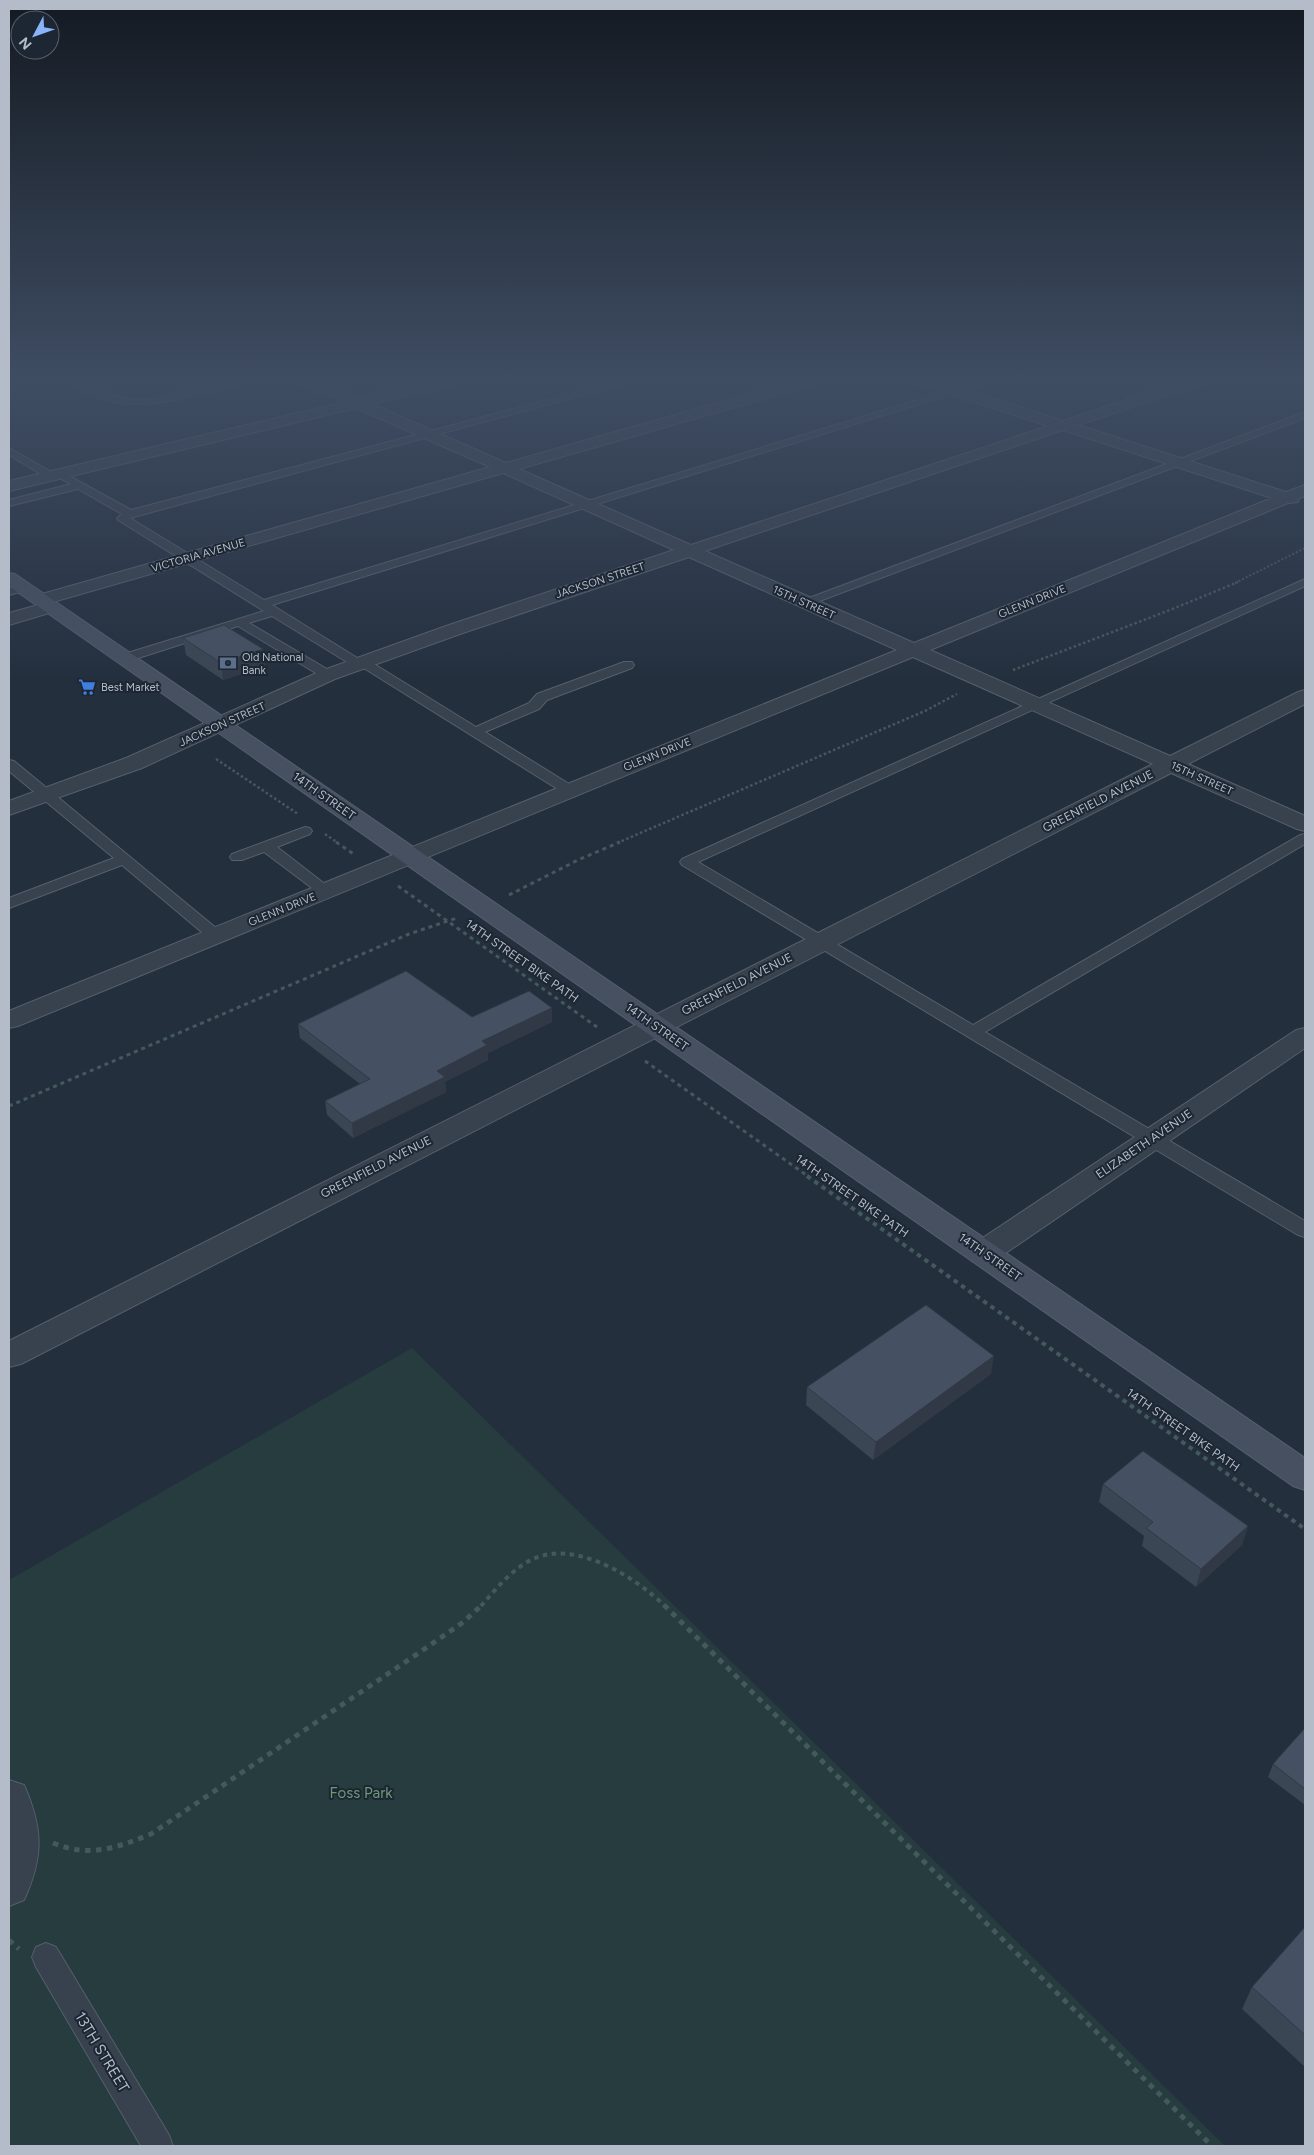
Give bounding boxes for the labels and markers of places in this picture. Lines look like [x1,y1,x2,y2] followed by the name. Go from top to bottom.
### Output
[242,651,304,677] place label: Old National Bank
[218,653,238,673] bank icon: Old National Bank
[77,677,97,697] supermarket icon: Best Market
[101,681,160,694] place label: Best Market

